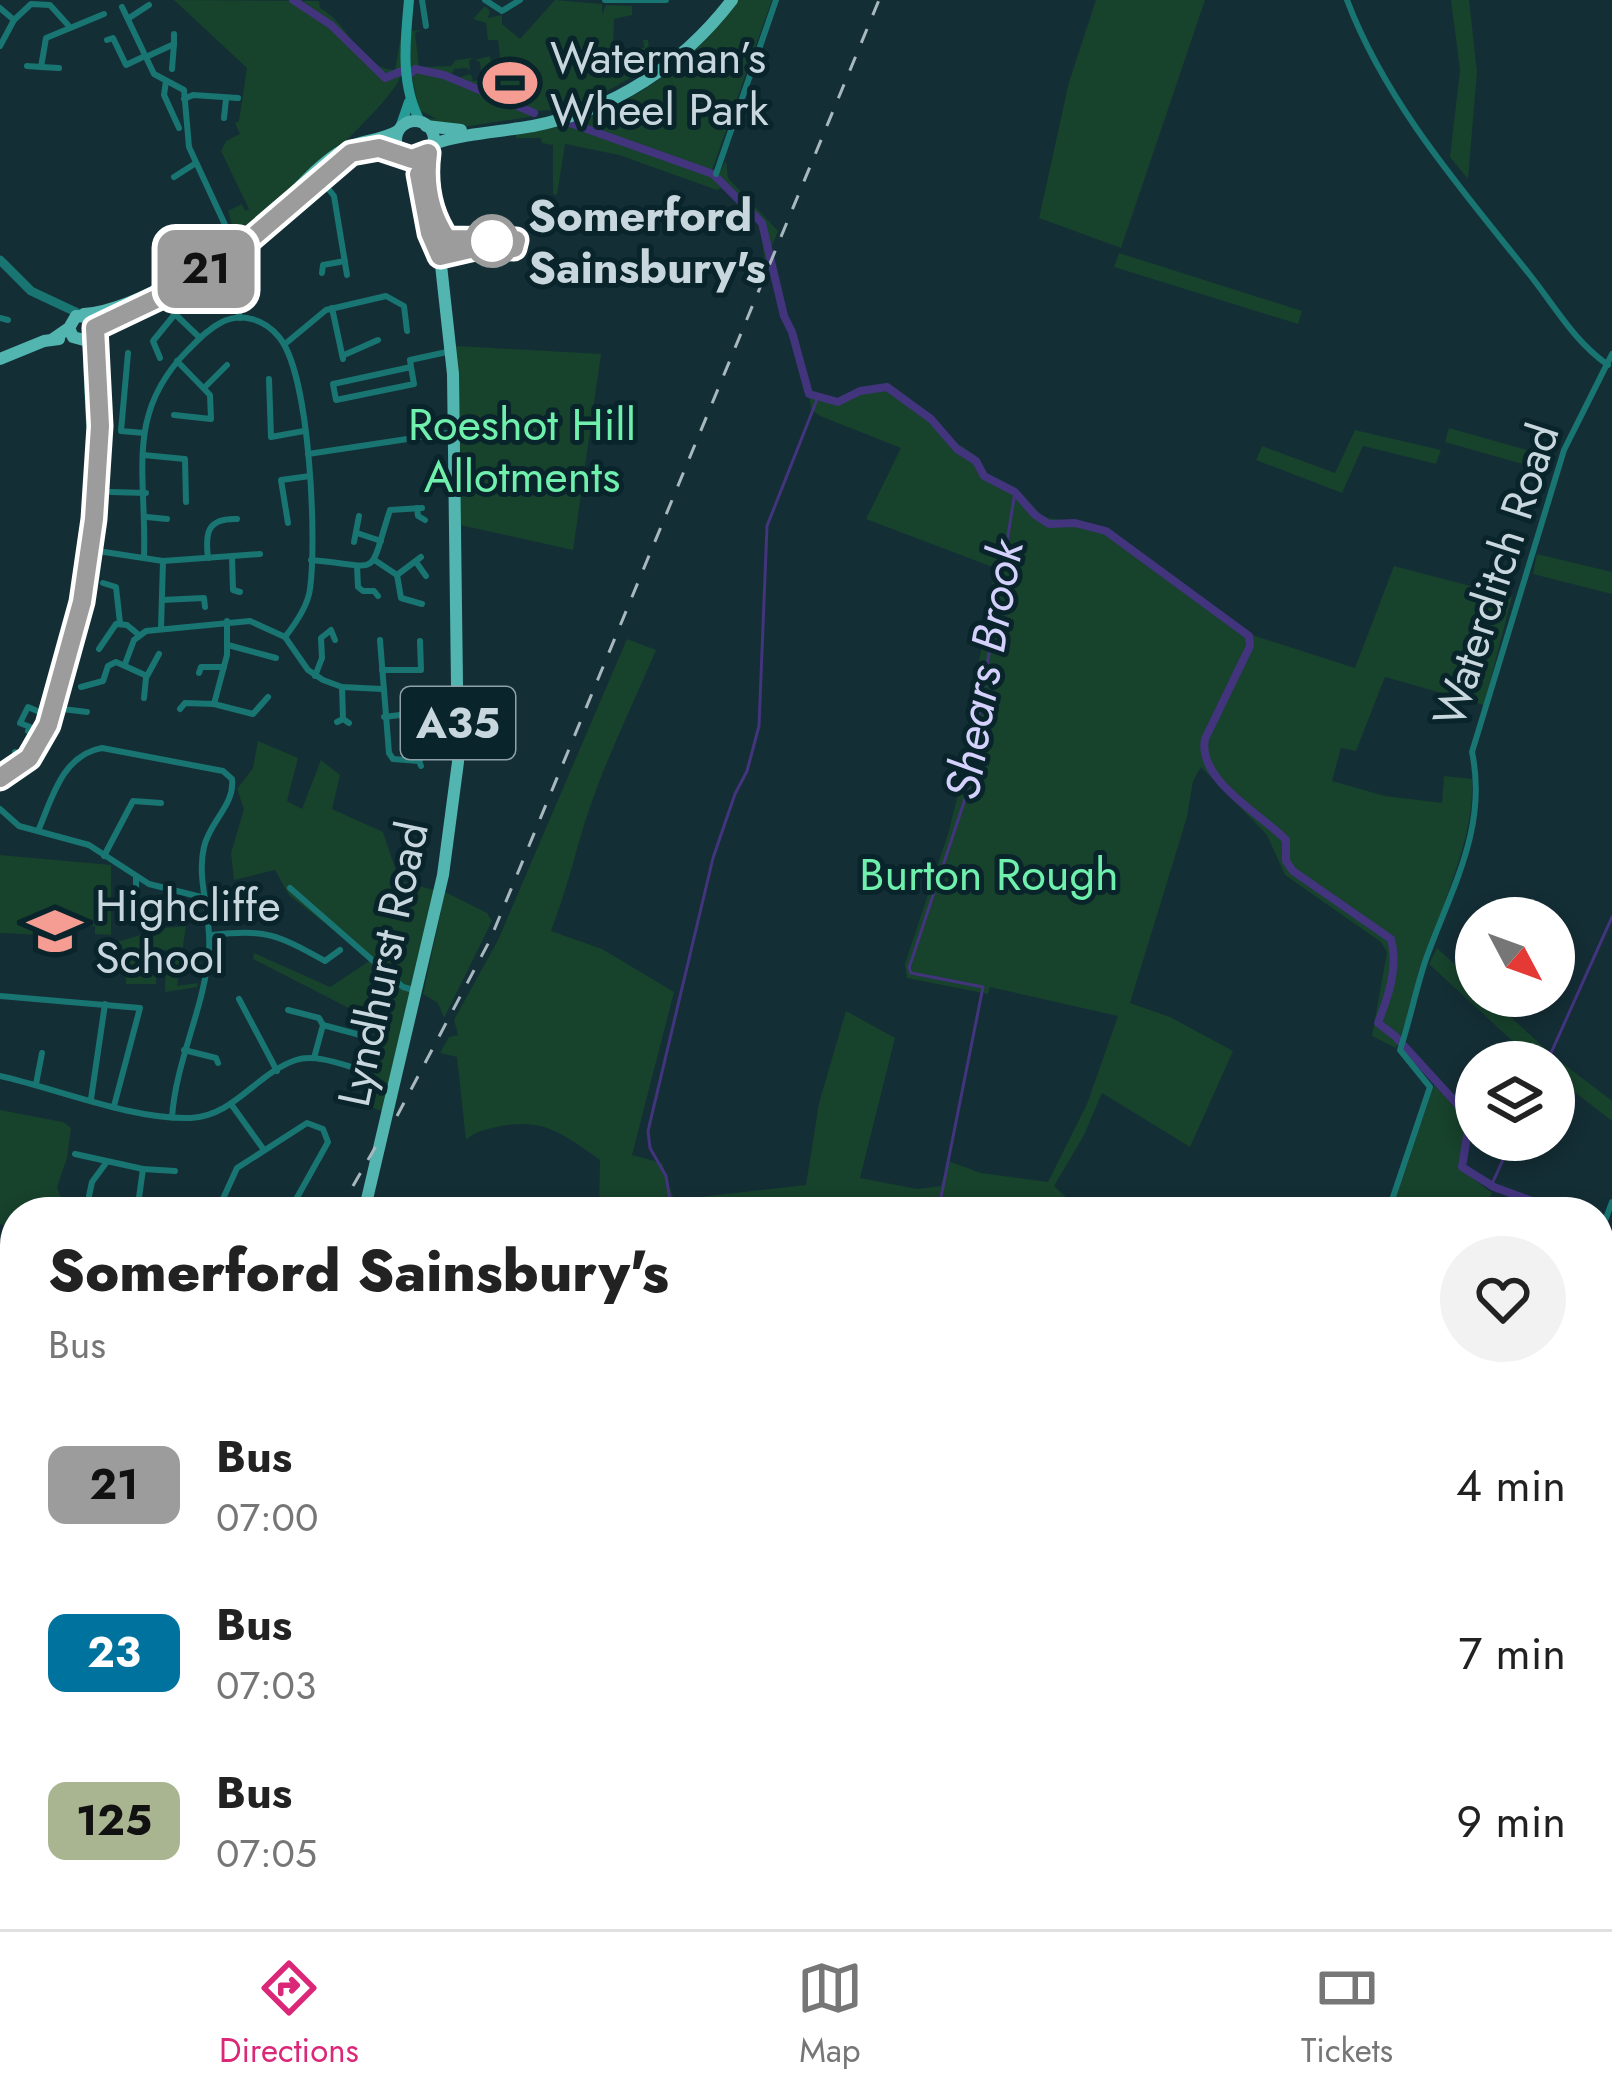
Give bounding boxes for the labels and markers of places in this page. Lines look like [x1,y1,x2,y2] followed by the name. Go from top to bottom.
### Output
[550,25,769,142] place label: Waterman’s Wheel Park
[481,54,539,112] sports icon: Waterman’s Wheel Park
[528,183,766,300] place label: Somerford Sainsbury's
[467,216,517,266] marker: Somerford Sainsbury's
[95,873,281,990] place label: Highcliffe School
[26,902,84,960] school or university icon: Highcliffe School

